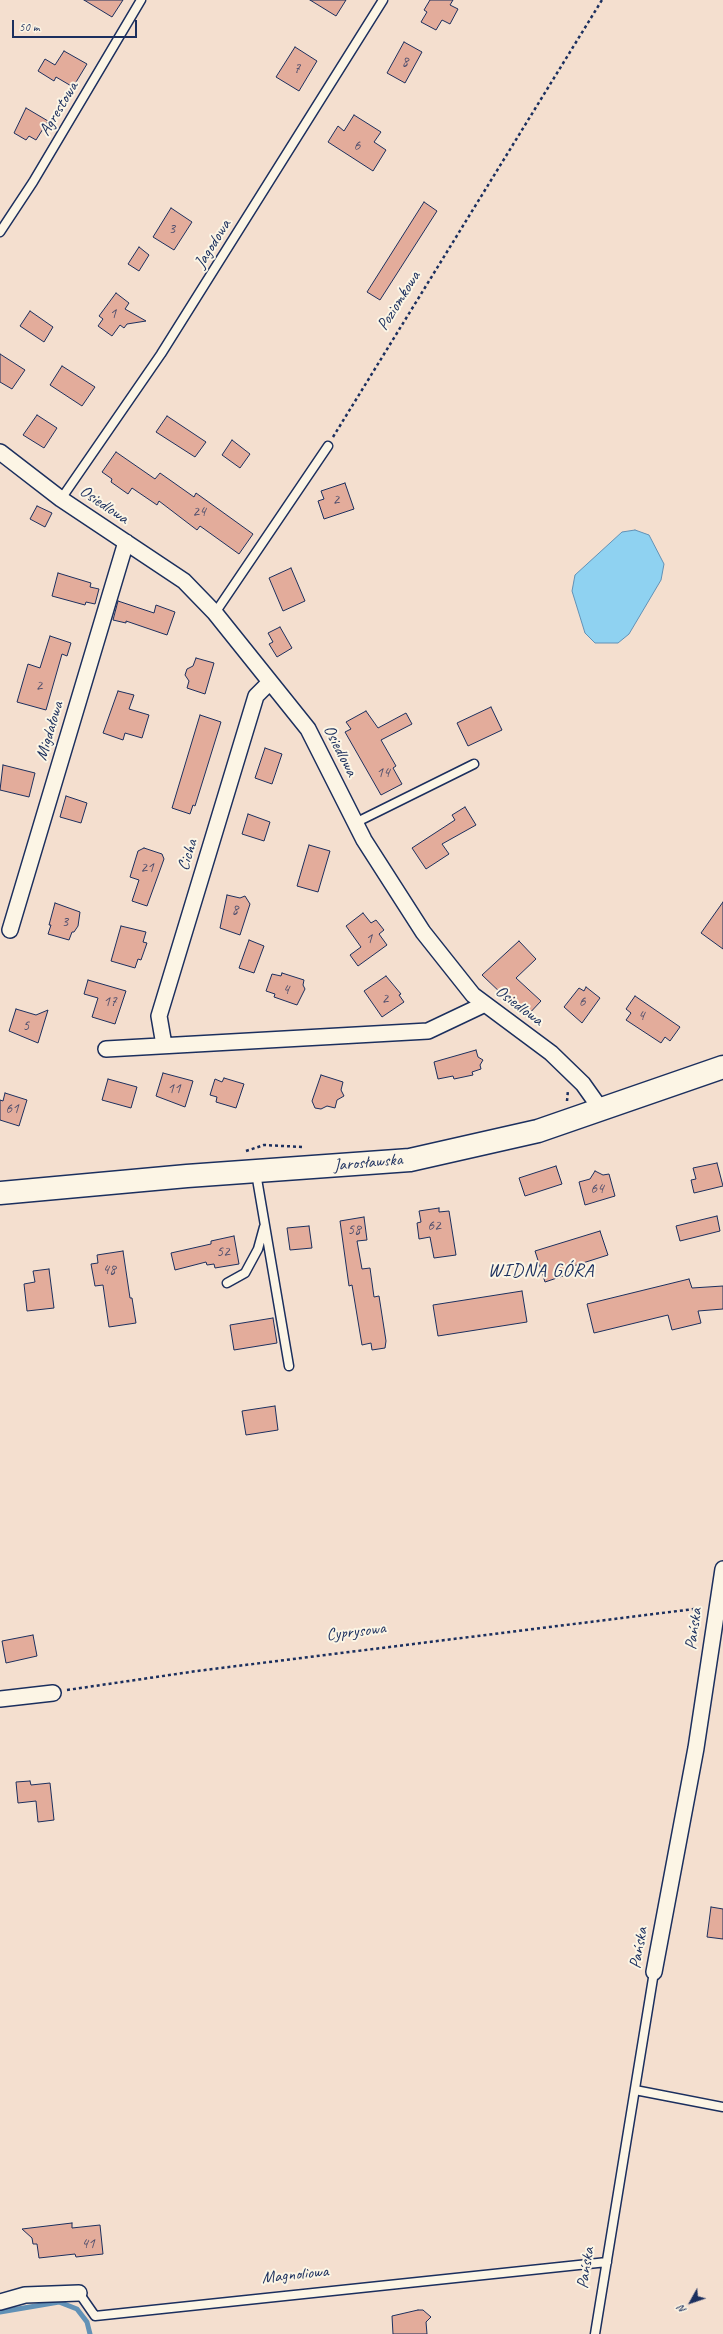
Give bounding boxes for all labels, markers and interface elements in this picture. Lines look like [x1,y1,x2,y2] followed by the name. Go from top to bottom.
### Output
[14,12,139,38] scale bar
[19,19,39,35] text: 50 m
[402,53,408,71] house number: 8
[294,60,300,78] house number: 7
[35,78,83,140] street label: Agrestowa
[354,137,360,155] house number: 6
[190,216,236,272] street label: Jagodowa
[169,220,175,238] house number: 3
[373,268,425,334] street label: Poziomkowa
[110,305,116,323] house number: 1
[76,481,132,529] street label: Osiedlowa
[333,491,339,509] house number: 2
[192,503,206,521] house number: 24
[36,677,42,695] house number: 2
[31,699,69,763] street label: Migdałowa
[318,722,362,780] street label: Osiedlowa
[376,764,390,782] house number: 14
[174,837,202,873] street label: Cicha
[140,859,154,877] house number: 21
[232,901,238,919] house number: 8
[62,913,68,931] house number: 3
[366,930,372,948] house number: 1
[283,981,289,999] house number: 4
[491,981,547,1031] street label: Osiedlowa
[382,990,388,1008] house number: 2
[103,993,117,1011] house number: 17
[579,993,585,1011] house number: 6
[638,1007,644,1025] house number: 4
[23,1017,29,1035] house number: 5
[167,1080,181,1098] house number: 11
[5,1100,19,1118] house number: 61
[333,1150,403,1176] street label: Jarosławska
[590,1180,604,1198] house number: 64
[427,1217,441,1235] house number: 62
[347,1221,361,1239] house number: 58
[216,1243,230,1261] house number: 52
[489,1260,593,1282] district label: WIDNA GÓRA
[102,1261,116,1279] house number: 48
[681,1607,707,1651] street label: Pańska
[325,1618,387,1646] street label: Cyprysowa
[625,1926,653,1970] street label: Pańska
[81,2235,95,2253] house number: 41
[573,2246,599,2290] street label: Pańska
[261,2261,329,2289] street label: Magnoliowa
[671,2282,711,2322] north arrow
[674,2303,689,2317] text: N

